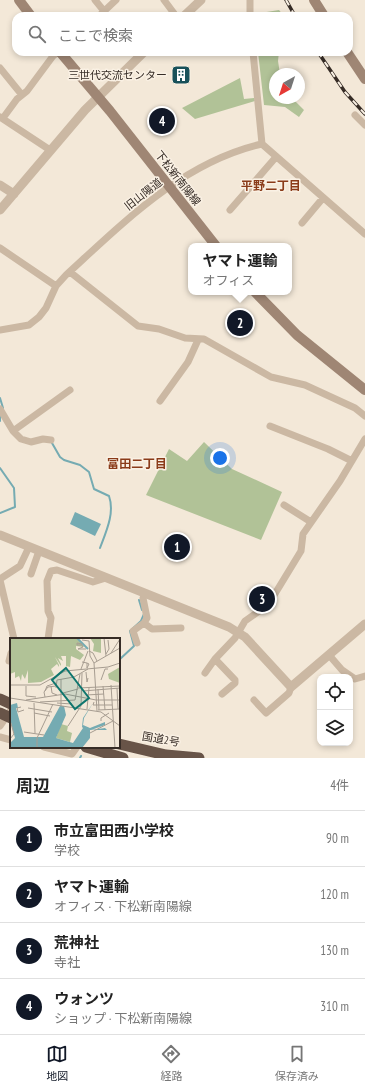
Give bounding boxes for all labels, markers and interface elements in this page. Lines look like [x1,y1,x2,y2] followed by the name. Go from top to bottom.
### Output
[12,12,353,56] search box
[26,23,48,45] icon: search
[58,26,133,45] text: ここで検索
[170,64,192,86] building icon: 三世代交流センター
[68,68,167,82] place label: 三世代交流センター
[269,68,305,104] north arrow
[149,106,175,136] pin: 4
[152,148,204,208] street label: 下松新南陽線
[121,175,165,213] street label: 旧山陽道
[241,178,301,193] district label: 平野二丁目
[188,243,292,295] popup
[202,251,278,270] text: ヤマト運輸
[202,272,254,289] text: オフィス
[227,308,253,338] pin: 2
[210,448,230,468] your location
[107,456,167,471] district label: 富田二丁目
[164,532,190,562] pin: 1
[249,584,275,614] pin: 3
[10,638,120,748] inset map
[317,674,353,746] map controls
[317,674,353,710] button: locate
[317,710,353,746] button: layers
[141,729,181,749] street label: 国道2号
[16,775,50,797] text: 周辺
[330,777,349,794] text: 4件
[54,821,174,840] text: 市立富田西小学校
[26,830,32,847] text: 1
[326,830,349,847] text: 90 m
[54,842,80,859] text: 学校
[54,877,129,896] text: ヤマト運輸
[26,886,32,903] text: 2
[320,886,349,903] text: 120 m
[54,898,192,915] text: オフィス · 下松新南陽線
[54,933,99,952] text: 荒神社
[26,942,32,959] text: 3
[320,942,349,959] text: 130 m
[54,954,80,971] text: 寺社
[54,989,114,1008] text: ウォンツ
[26,998,32,1015] text: 4
[320,998,349,1015] text: 310 m
[54,1010,192,1027] text: ショップ · 下松新南陽線
[46,1043,68,1083] tab: 地図
[160,1043,182,1083] tab: 経路
[275,1043,319,1083] tab: 保存済み

